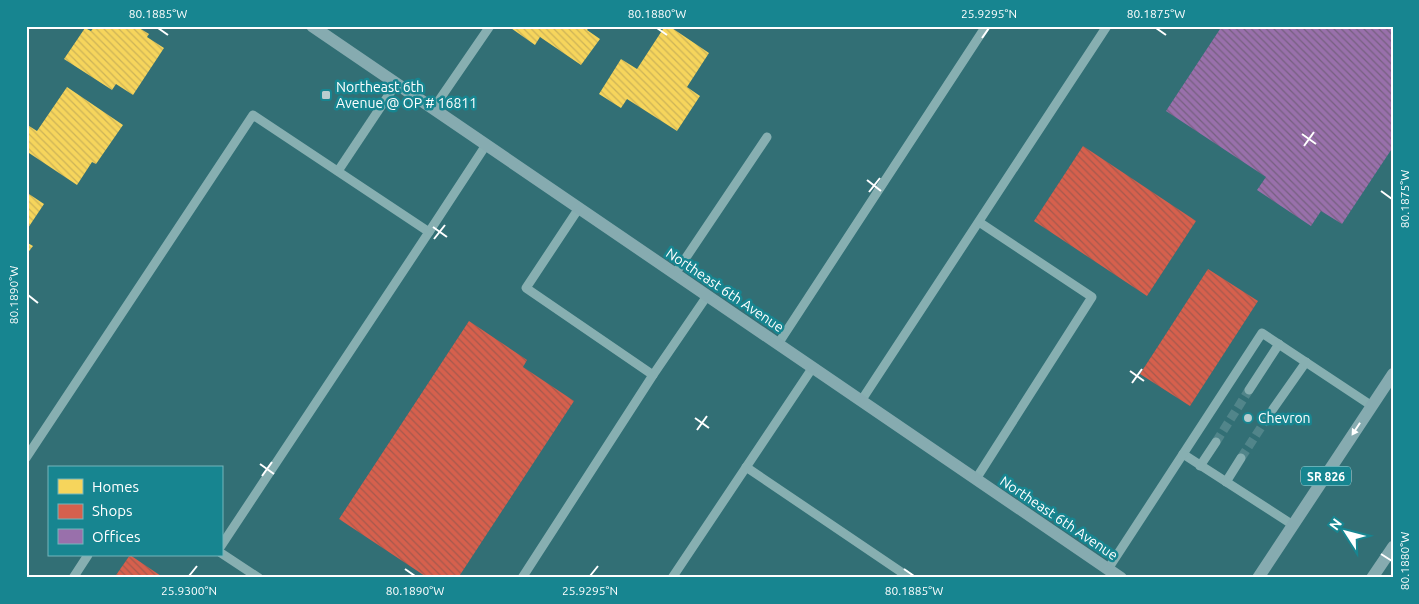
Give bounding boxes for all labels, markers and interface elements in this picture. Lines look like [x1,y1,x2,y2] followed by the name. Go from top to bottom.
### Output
[129,7,187,20] text: 80.1885°W
[628,7,686,20] text: 80.1880°W
[961,7,1017,20] text: 25.9295°N
[1127,7,1185,20] text: 80.1875°W
[336,79,477,111] place label: Northeast 6th Avenue @ OP # 16811
[320,89,332,101] marker: Northeast 6th Avenue @ OP # 16811
[1398,170,1411,228] text: 80.1875°W
[663,245,787,335] street label: Northeast 6th Avenue
[7,266,20,324] text: 80.1890°W
[1258,410,1311,426] place label: Chevron
[1242,412,1254,424] marker: Chevron
[1351,423,1361,436] one-way arrow
[48,466,222,556] legend
[1301,466,1351,486] road number: SR 826
[997,473,1121,563] street label: Northeast 6th Avenue
[92,478,139,495] text: Homes
[92,502,133,519] text: Shops
[1322,506,1372,556] north arrow
[1326,515,1345,533] text: N
[92,528,140,545] text: Offices
[1398,532,1411,590] text: 80.1880°W
[161,584,217,597] text: 25.9300°N
[386,584,444,597] text: 80.1890°W
[562,584,618,597] text: 25.9295°N
[885,584,943,597] text: 80.1885°W

